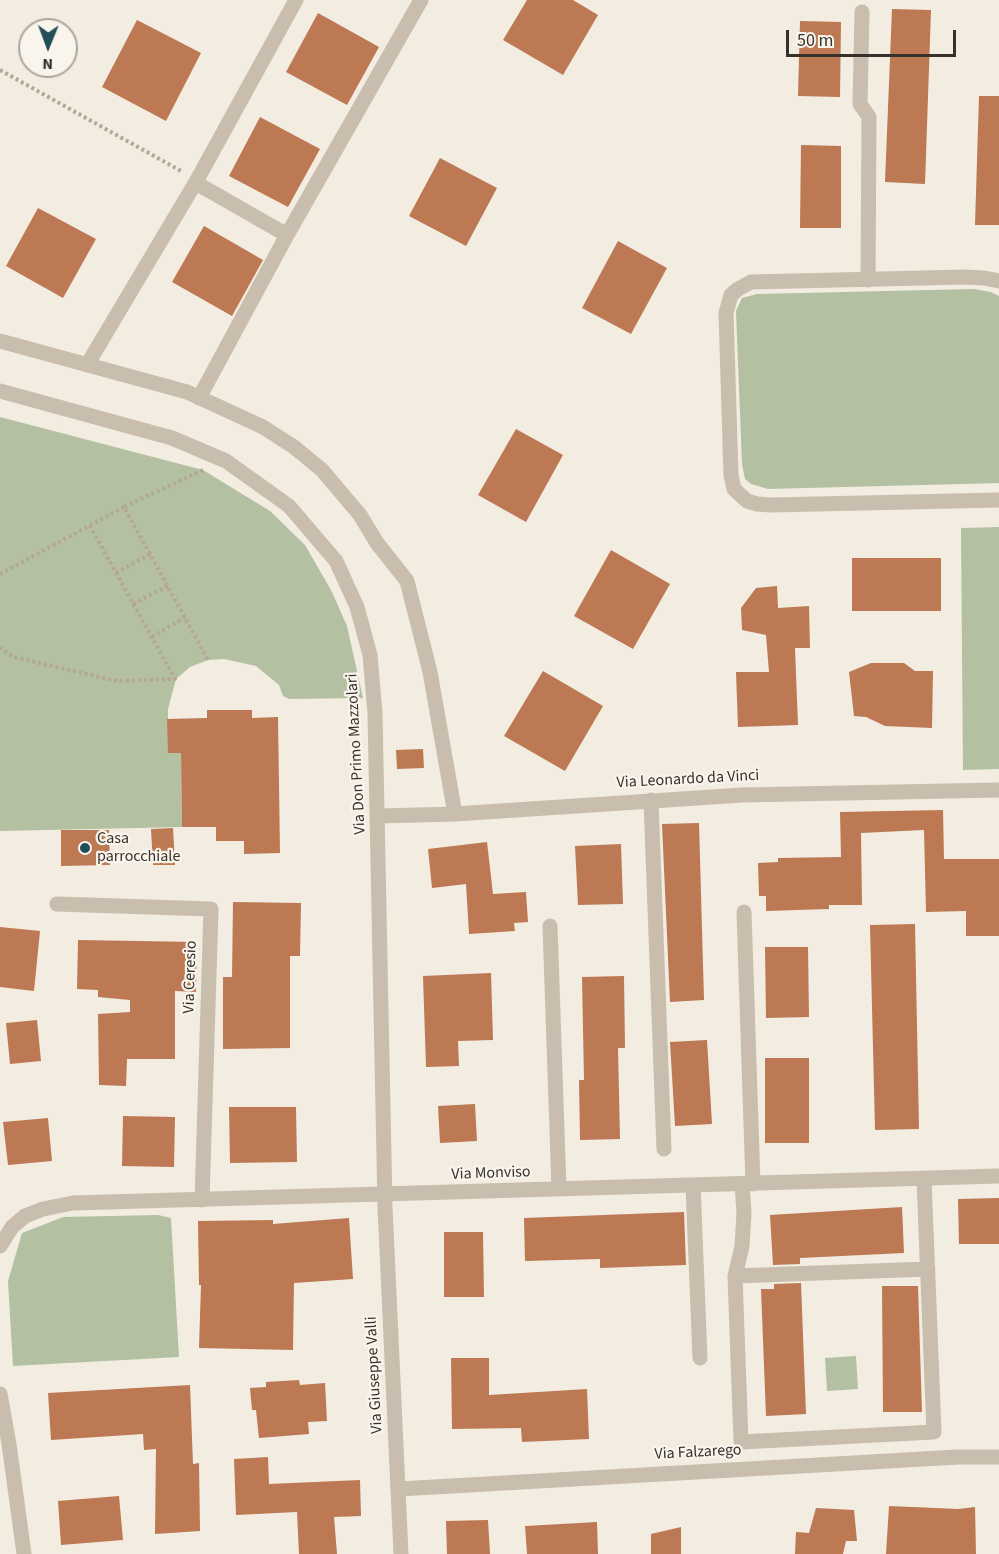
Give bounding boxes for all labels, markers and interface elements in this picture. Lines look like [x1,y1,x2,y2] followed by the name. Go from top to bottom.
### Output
[18,18,78,78] north arrow
[789,18,958,56] scale bar
[797,28,833,53] text: 50 m
[42,53,53,75] text: N
[343,673,371,835] street label: Via Don Primo Mazzolari
[616,767,760,793] street label: Via Leonardo da Vinci
[97,829,180,867] place label: Casa parrocchiale
[78,841,92,855] marker: Casa parrocchiale
[180,940,202,1014] street label: Via Ceresio
[451,1163,531,1185] street label: Via Monviso
[362,1316,388,1434] street label: Via Giuseppe Valli
[654,1441,742,1465] street label: Via Falzarego

